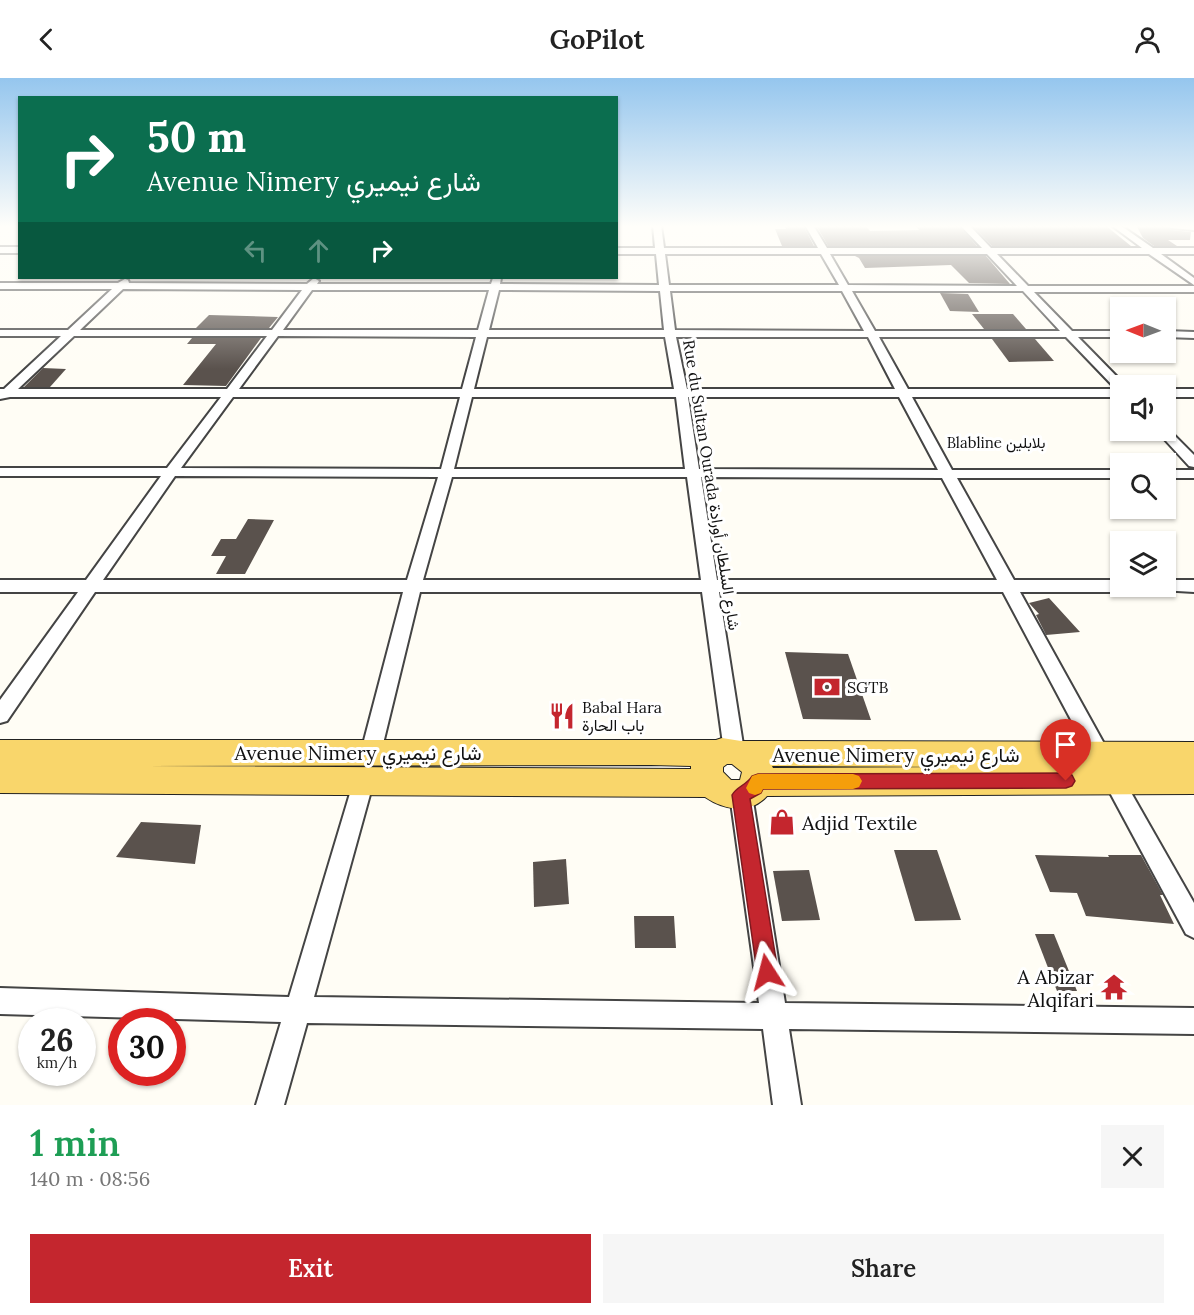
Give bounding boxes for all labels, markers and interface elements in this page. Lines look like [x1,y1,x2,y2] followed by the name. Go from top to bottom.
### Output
[550,22,645,56] text: GoPilot
[30,23,63,56] icon: back
[1131,23,1164,56] icon: person
[147,110,246,164] text: 50 m
[48,120,126,198] icon: right
[147,164,481,198] text: Avenue Nimery شارع نيميري
[239,234,272,267] icon: left
[302,234,335,267] icon: ahead
[365,234,398,267] icon: right
[1110,297,1176,363] north arrow
[1110,297,1176,597] map controls
[677,338,745,632] street label: Rue du Sultan Ourada شارع السلطان أورادة
[1110,375,1176,441] button: sound
[947,433,1045,453] district label: Blabline بلابلين
[1110,453,1176,519] button: search
[1110,531,1176,597] button: layers
[812,672,842,702] bank icon: SGTB
[847,677,888,697] place label: SGTB
[582,697,662,736] place label: Babal Hara باب الحارة
[547,701,577,731] restaurant icon: Babal Hara باب الحارة
[1040,719,1091,781] pin
[1049,728,1082,761] icon: arrive
[233,740,482,770] street label: Avenue Nimery شارع نيميري
[771,742,1020,772] street label: Avenue Nimery شارع نيميري
[767,807,797,837] shop icon: Adjid Textile
[801,810,917,835] place label: Adjid Textile
[735,940,799,1004] position arrow
[1016,964,1094,1012] place label: A Abizar Alqifari
[1099,972,1129,1002] temple icon: A Abizar Alqifari
[108,1008,186,1086] speed limit sign: 30
[40,1021,74,1059] text: 26
[37,1053,77,1072] text: km/h
[30,1120,120,1166] text: 1 min
[1101,1125,1164,1188] button: close
[30,1166,150,1191] text: 140 m · 08:56
[30,1234,591,1303] button: Exit
[603,1234,1164,1303] button: Share

